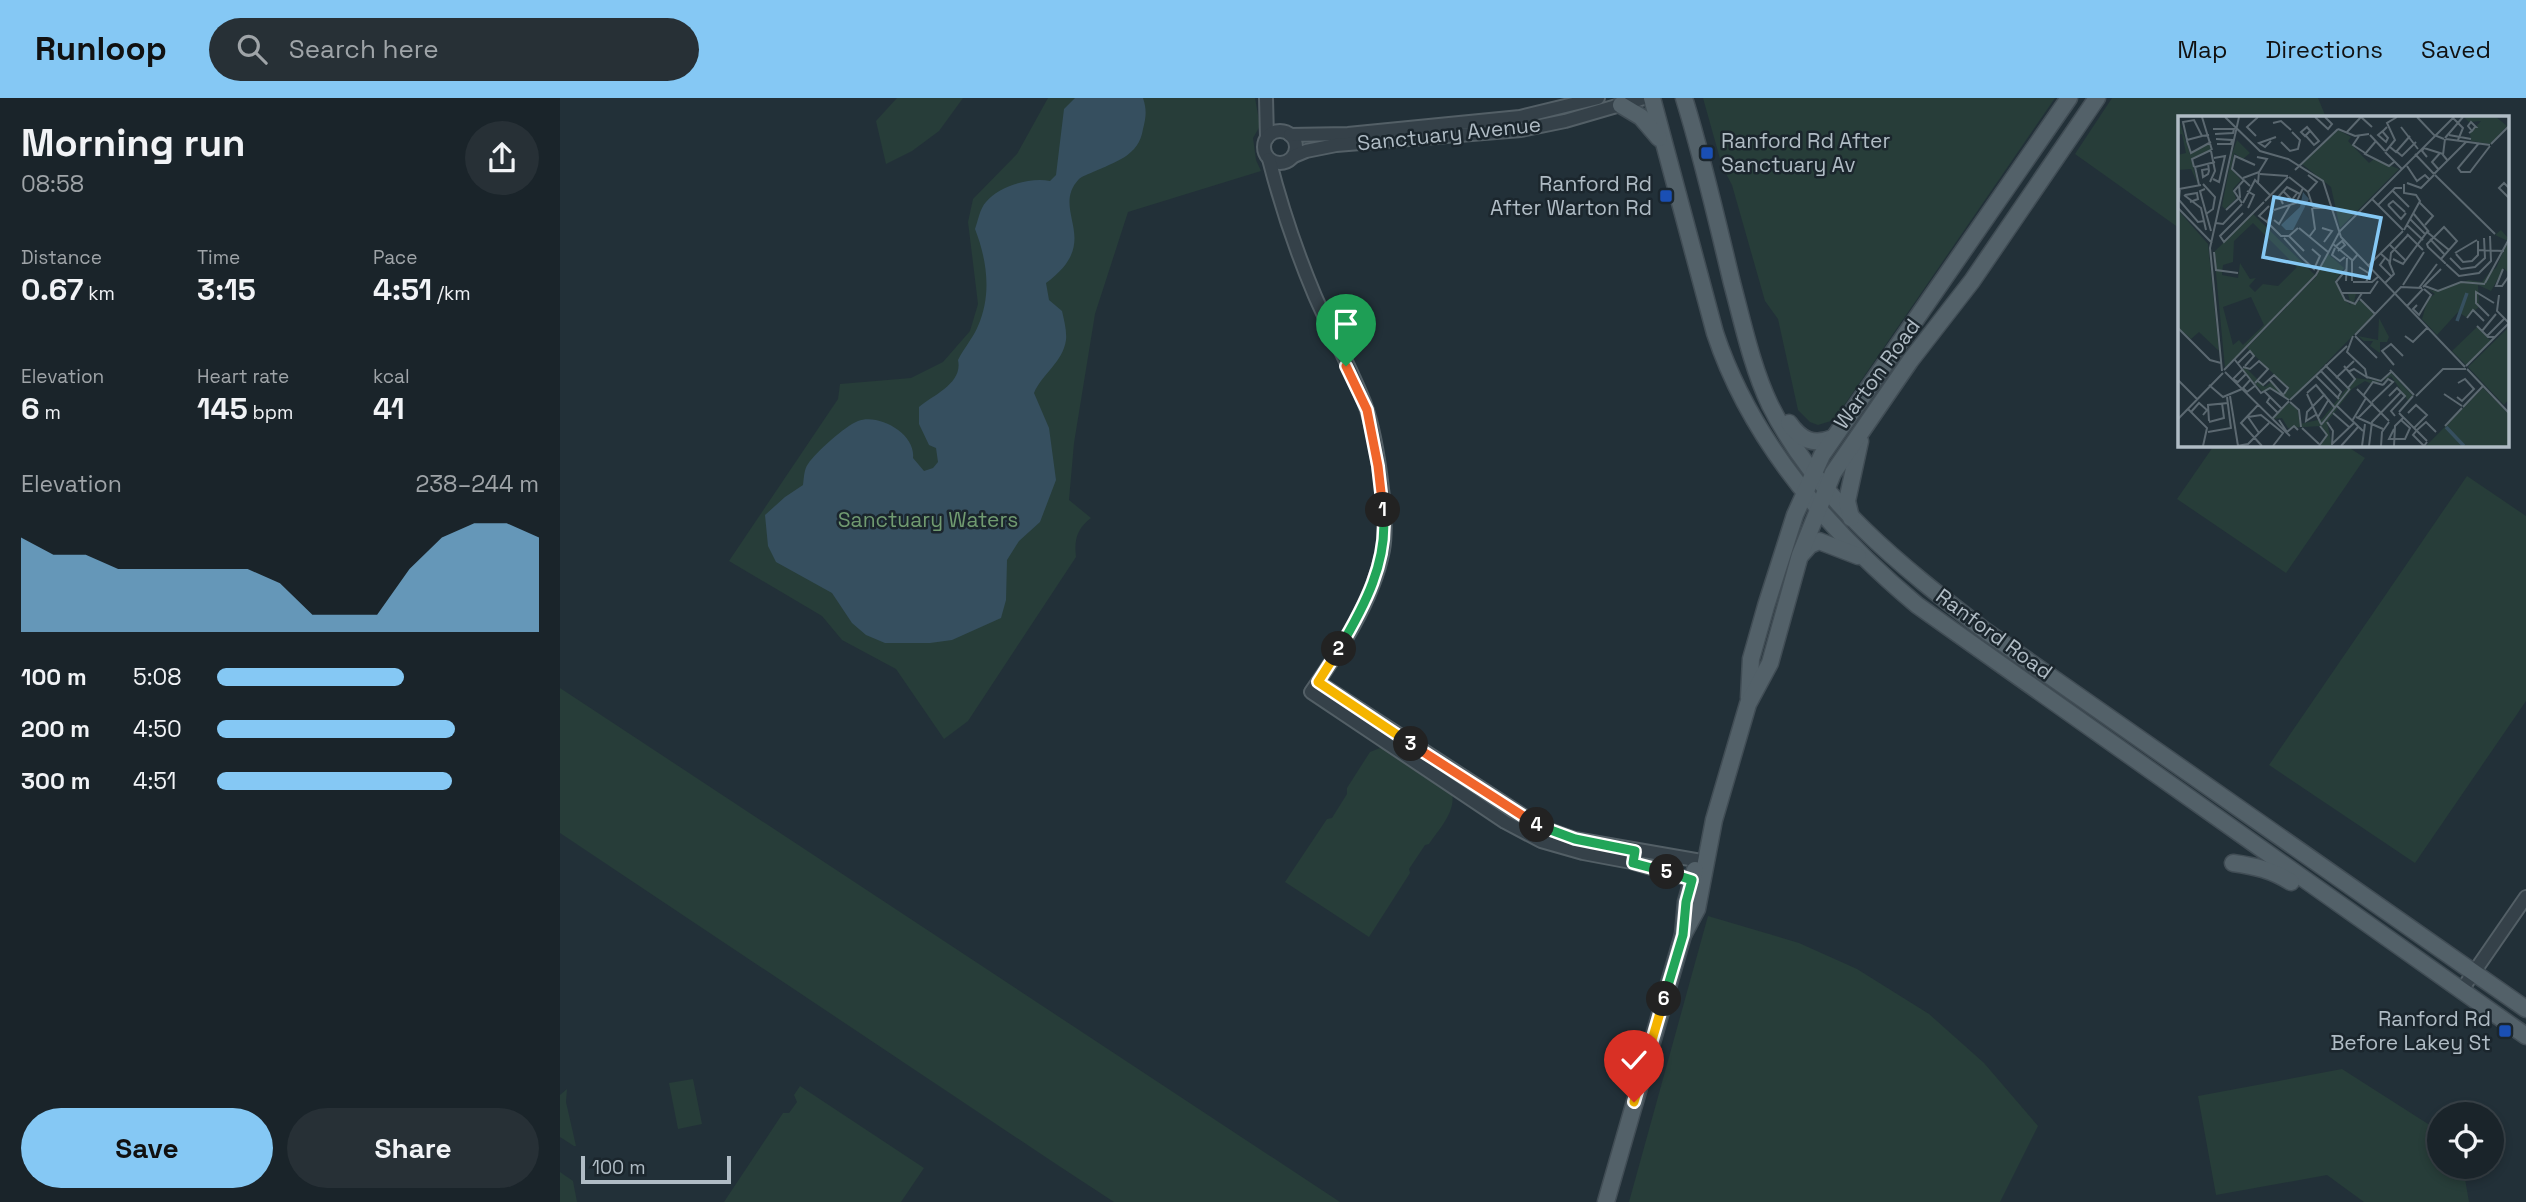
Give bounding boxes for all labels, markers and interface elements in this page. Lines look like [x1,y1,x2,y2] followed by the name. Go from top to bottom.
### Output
[209,18,699,81] search box
[35,28,167,70] text: Runloop
[233,30,271,68] icon: search
[289,32,439,66] text: Search here
[2177,34,2227,65] text: Map
[2265,34,2383,65] text: Directions
[2421,34,2491,65] text: Saved
[1356,110,1542,157] street label: Sanctuary Avenue
[2178,116,2508,446] inset map
[21,119,246,167] text: Morning run
[465,121,539,195] button: share
[1721,127,1890,178] place label: Ranford Rd After Sanctuary Av
[1699,145,1715,161] marker: Ranford Rd After Sanctuary Av
[21,169,84,199] text: 08:58
[1490,170,1652,221] place label: Ranford Rd After Warton Rd
[1658,188,1674,204] marker: Ranford Rd After Warton Rd
[21,245,102,270] text: Distance
[197,245,240,270] text: Time
[373,245,417,270] text: Pace
[21,270,83,309] text: 0.67
[197,270,256,309] text: 3:15
[373,270,432,309] text: 4:51
[83,281,115,306] text: km
[432,281,471,306] text: /km
[1316,294,1376,366] pin
[1327,305,1365,343] icon: arrive
[1827,313,1926,434] street label: Warton Road
[21,364,104,389] text: Elevation
[197,364,289,389] text: Heart rate
[373,364,410,389] text: kcal
[21,389,40,428] text: 6
[197,389,248,428] text: 145
[373,389,405,428] text: 41
[40,400,61,425] text: m
[248,400,293,425] text: bpm
[21,469,122,499] text: Elevation
[415,469,539,499] text: 238–244 m
[1366,492,1400,528] pin: 1
[1378,497,1387,522] text: 1
[838,506,1018,533] park label: Sanctuary Waters
[1931,582,2058,685] street label: Ranford Road
[1322,632,1356,666] pin: 2
[1333,636,1344,661] text: 2
[21,662,87,692] text: 100 m
[133,662,182,692] text: 5:08
[21,714,90,744] text: 200 m
[133,714,182,744] text: 4:50
[1394,726,1428,762] pin: 3
[1405,731,1416,756] text: 3
[21,766,90,796] text: 300 m
[133,766,176,796] text: 4:51
[1520,808,1555,842] pin: 4
[1530,812,1543,837] text: 4
[1650,854,1684,890] pin: 5
[1661,859,1672,884] text: 5
[1646,982,1682,1016] pin: 6
[1658,986,1669,1011] text: 6
[2330,1005,2491,1056] place label: Ranford Rd Before Lakey St
[2497,1023,2513,1039] marker: Ranford Rd Before Lakey St
[1604,1030,1664,1102] pin
[1615,1041,1653,1079] icon: check
[2427,1102,2504,1179] map controls
[2427,1102,2504,1179] button: locate
[21,1108,273,1188] button: Save
[287,1108,539,1188] button: Share
[581,1153,732,1185] scale bar
[592,1155,646,1180] text: 100 m

